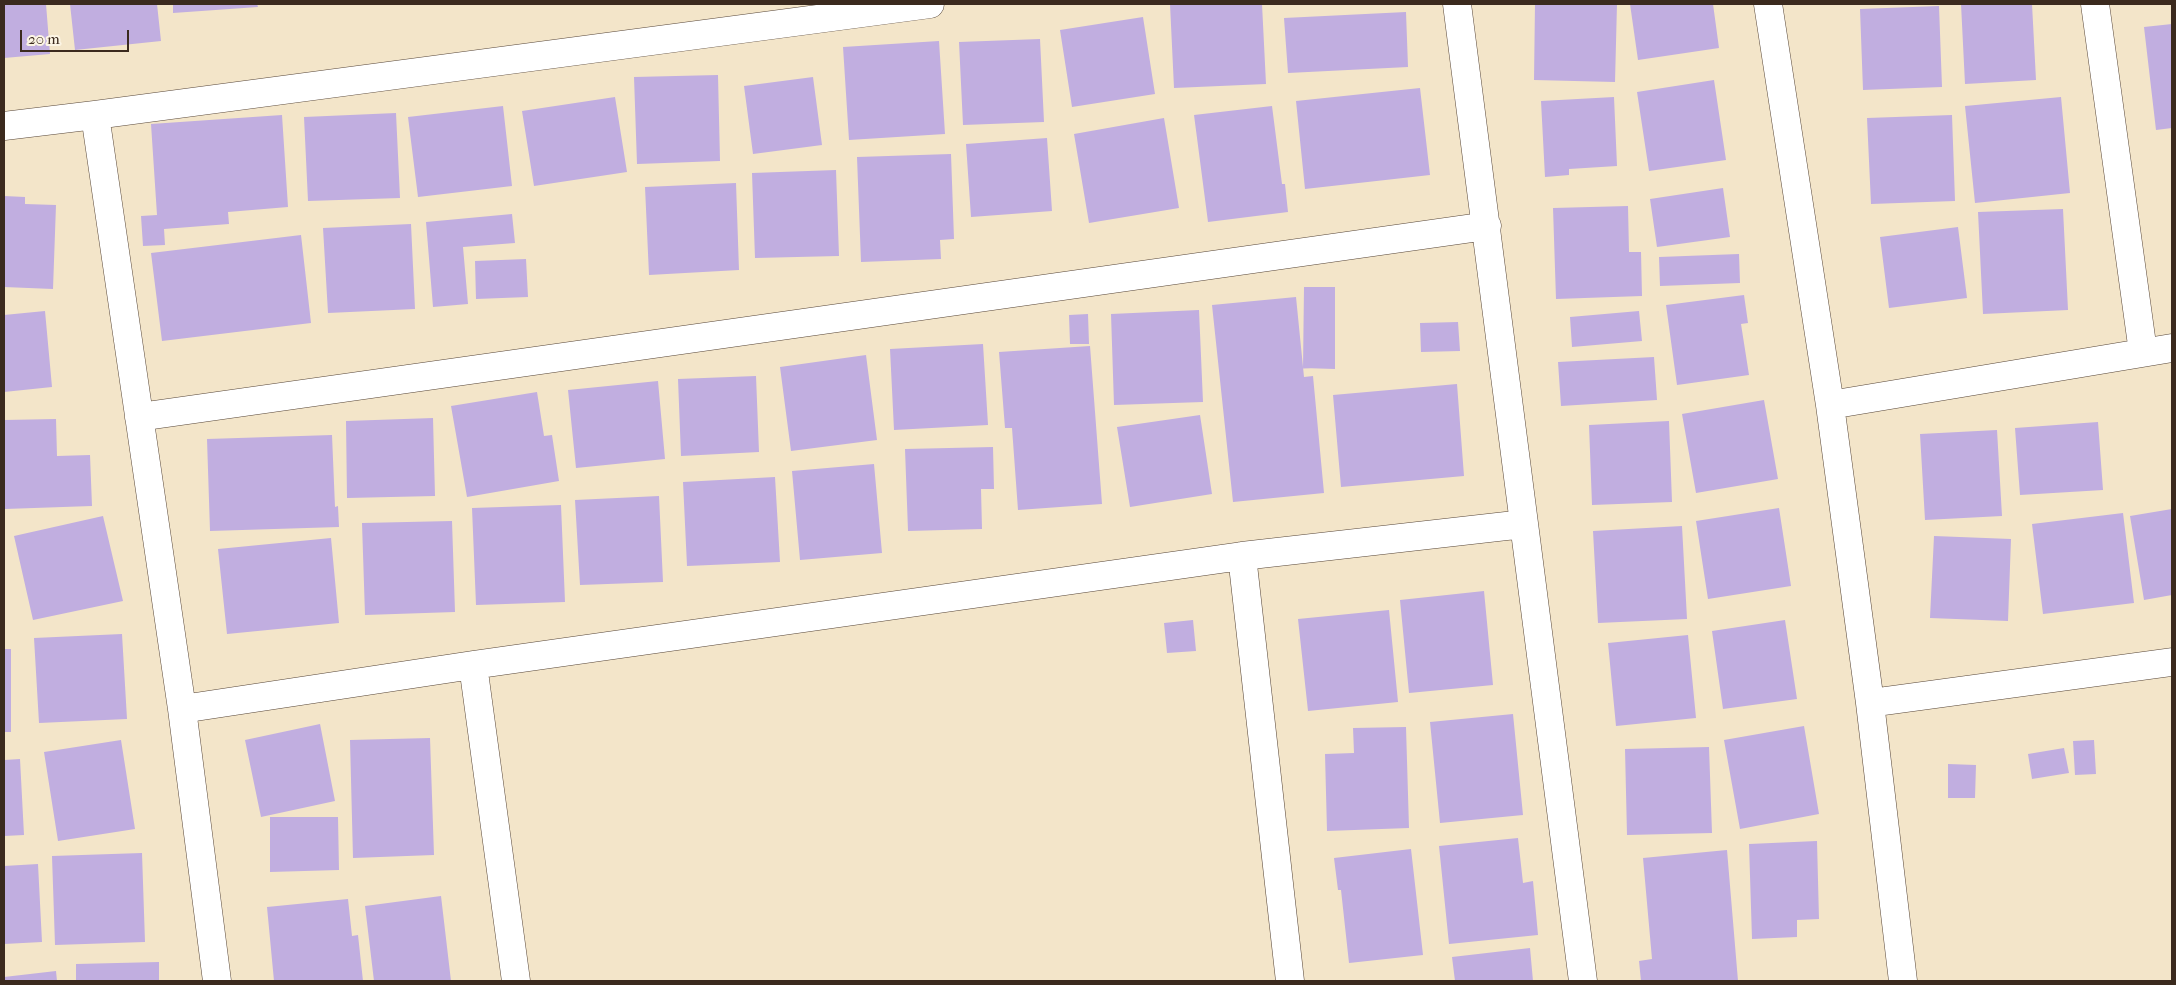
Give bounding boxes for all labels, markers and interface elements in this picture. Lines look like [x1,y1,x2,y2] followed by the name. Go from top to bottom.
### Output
[22,20,131,52] scale bar
[28,30,60,48] text: 20 m

